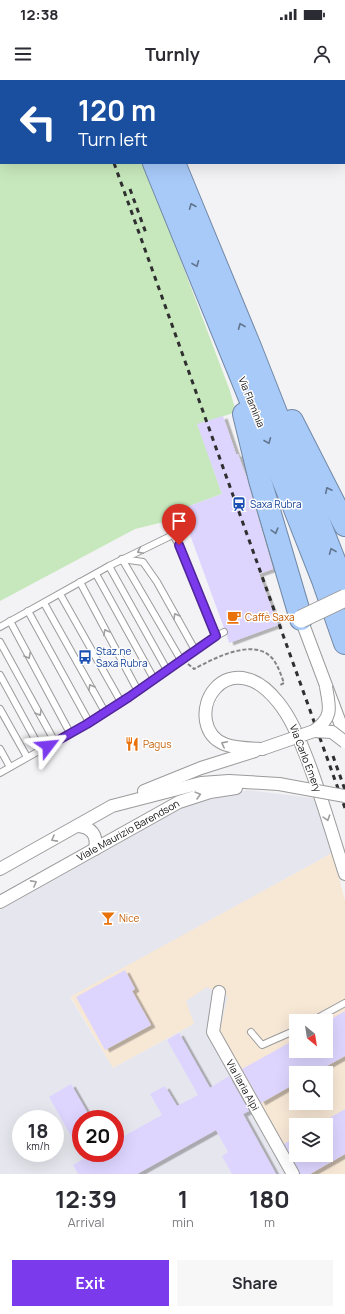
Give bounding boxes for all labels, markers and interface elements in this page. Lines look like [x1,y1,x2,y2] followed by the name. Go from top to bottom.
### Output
[20,4,59,25] text: 12:38
[145,42,200,66] text: Turnly
[12,43,34,65] icon: menu
[311,43,333,65] icon: person
[78,91,156,129] text: 120 m
[12,96,64,148] icon: left
[78,127,148,151] text: Turn left
[189,203,197,211] one-way arrow
[192,260,200,267] one-way arrow
[238,323,246,330] one-way arrow
[236,375,268,429] street label: Via Flaminia
[263,438,271,445] one-way arrow
[325,486,333,494] one-way arrow
[231,496,247,512] station icon: Saxa Rubra
[250,497,301,511] place label: Saxa Rubra
[162,504,196,545] pin
[168,510,190,532] icon: arrive
[270,527,279,534] one-way arrow
[136,546,144,554] one-way arrow
[328,548,336,555] one-way arrow
[226,609,242,625] cafe icon: Caffè Saxa
[245,610,295,624] place label: Caffè Saxa
[173,612,180,620] one-way arrow
[104,629,111,636] one-way arrow
[96,644,147,670] place label: Staz.ne Saxa Rubra
[77,649,93,665] bus stop icon: Staz.ne Saxa Rubra
[23,652,31,659] one-way arrow
[89,684,96,691] one-way arrow
[35,708,42,716] one-way arrow
[287,722,326,794] street label: Via Carlo Emery
[27,725,69,767] position arrow
[124,736,140,752] restaurant icon: Pagus
[143,737,171,751] place label: Pagus
[221,741,228,749] one-way arrow
[194,791,201,800] one-way arrow
[74,796,182,864] street label: Viale Maurizio Barendson
[322,815,331,822] one-way arrow
[51,834,58,842] one-way arrow
[30,880,37,887] one-way arrow
[100,910,116,926] bar icon: Nice
[119,911,140,925] place label: Nice
[289,1014,333,1058] north arrow
[289,1014,333,1162] map controls
[223,1057,263,1113] street label: Via Ilaria Alpi
[289,1066,333,1110] button: search
[72,1110,124,1162] speed limit sign: 20
[27,1117,49,1144] text: 18
[289,1118,333,1162] button: layers
[26,1139,50,1153] text: km/h
[55,1182,117,1215] text: 12:39
[178,1182,188,1215] text: 1
[249,1182,290,1215] text: 180
[67,1213,105,1231] text: Arrival
[172,1213,194,1231] text: min
[264,1213,275,1231] text: m
[12,1260,169,1306] button: Exit
[177,1260,333,1306] button: Share

